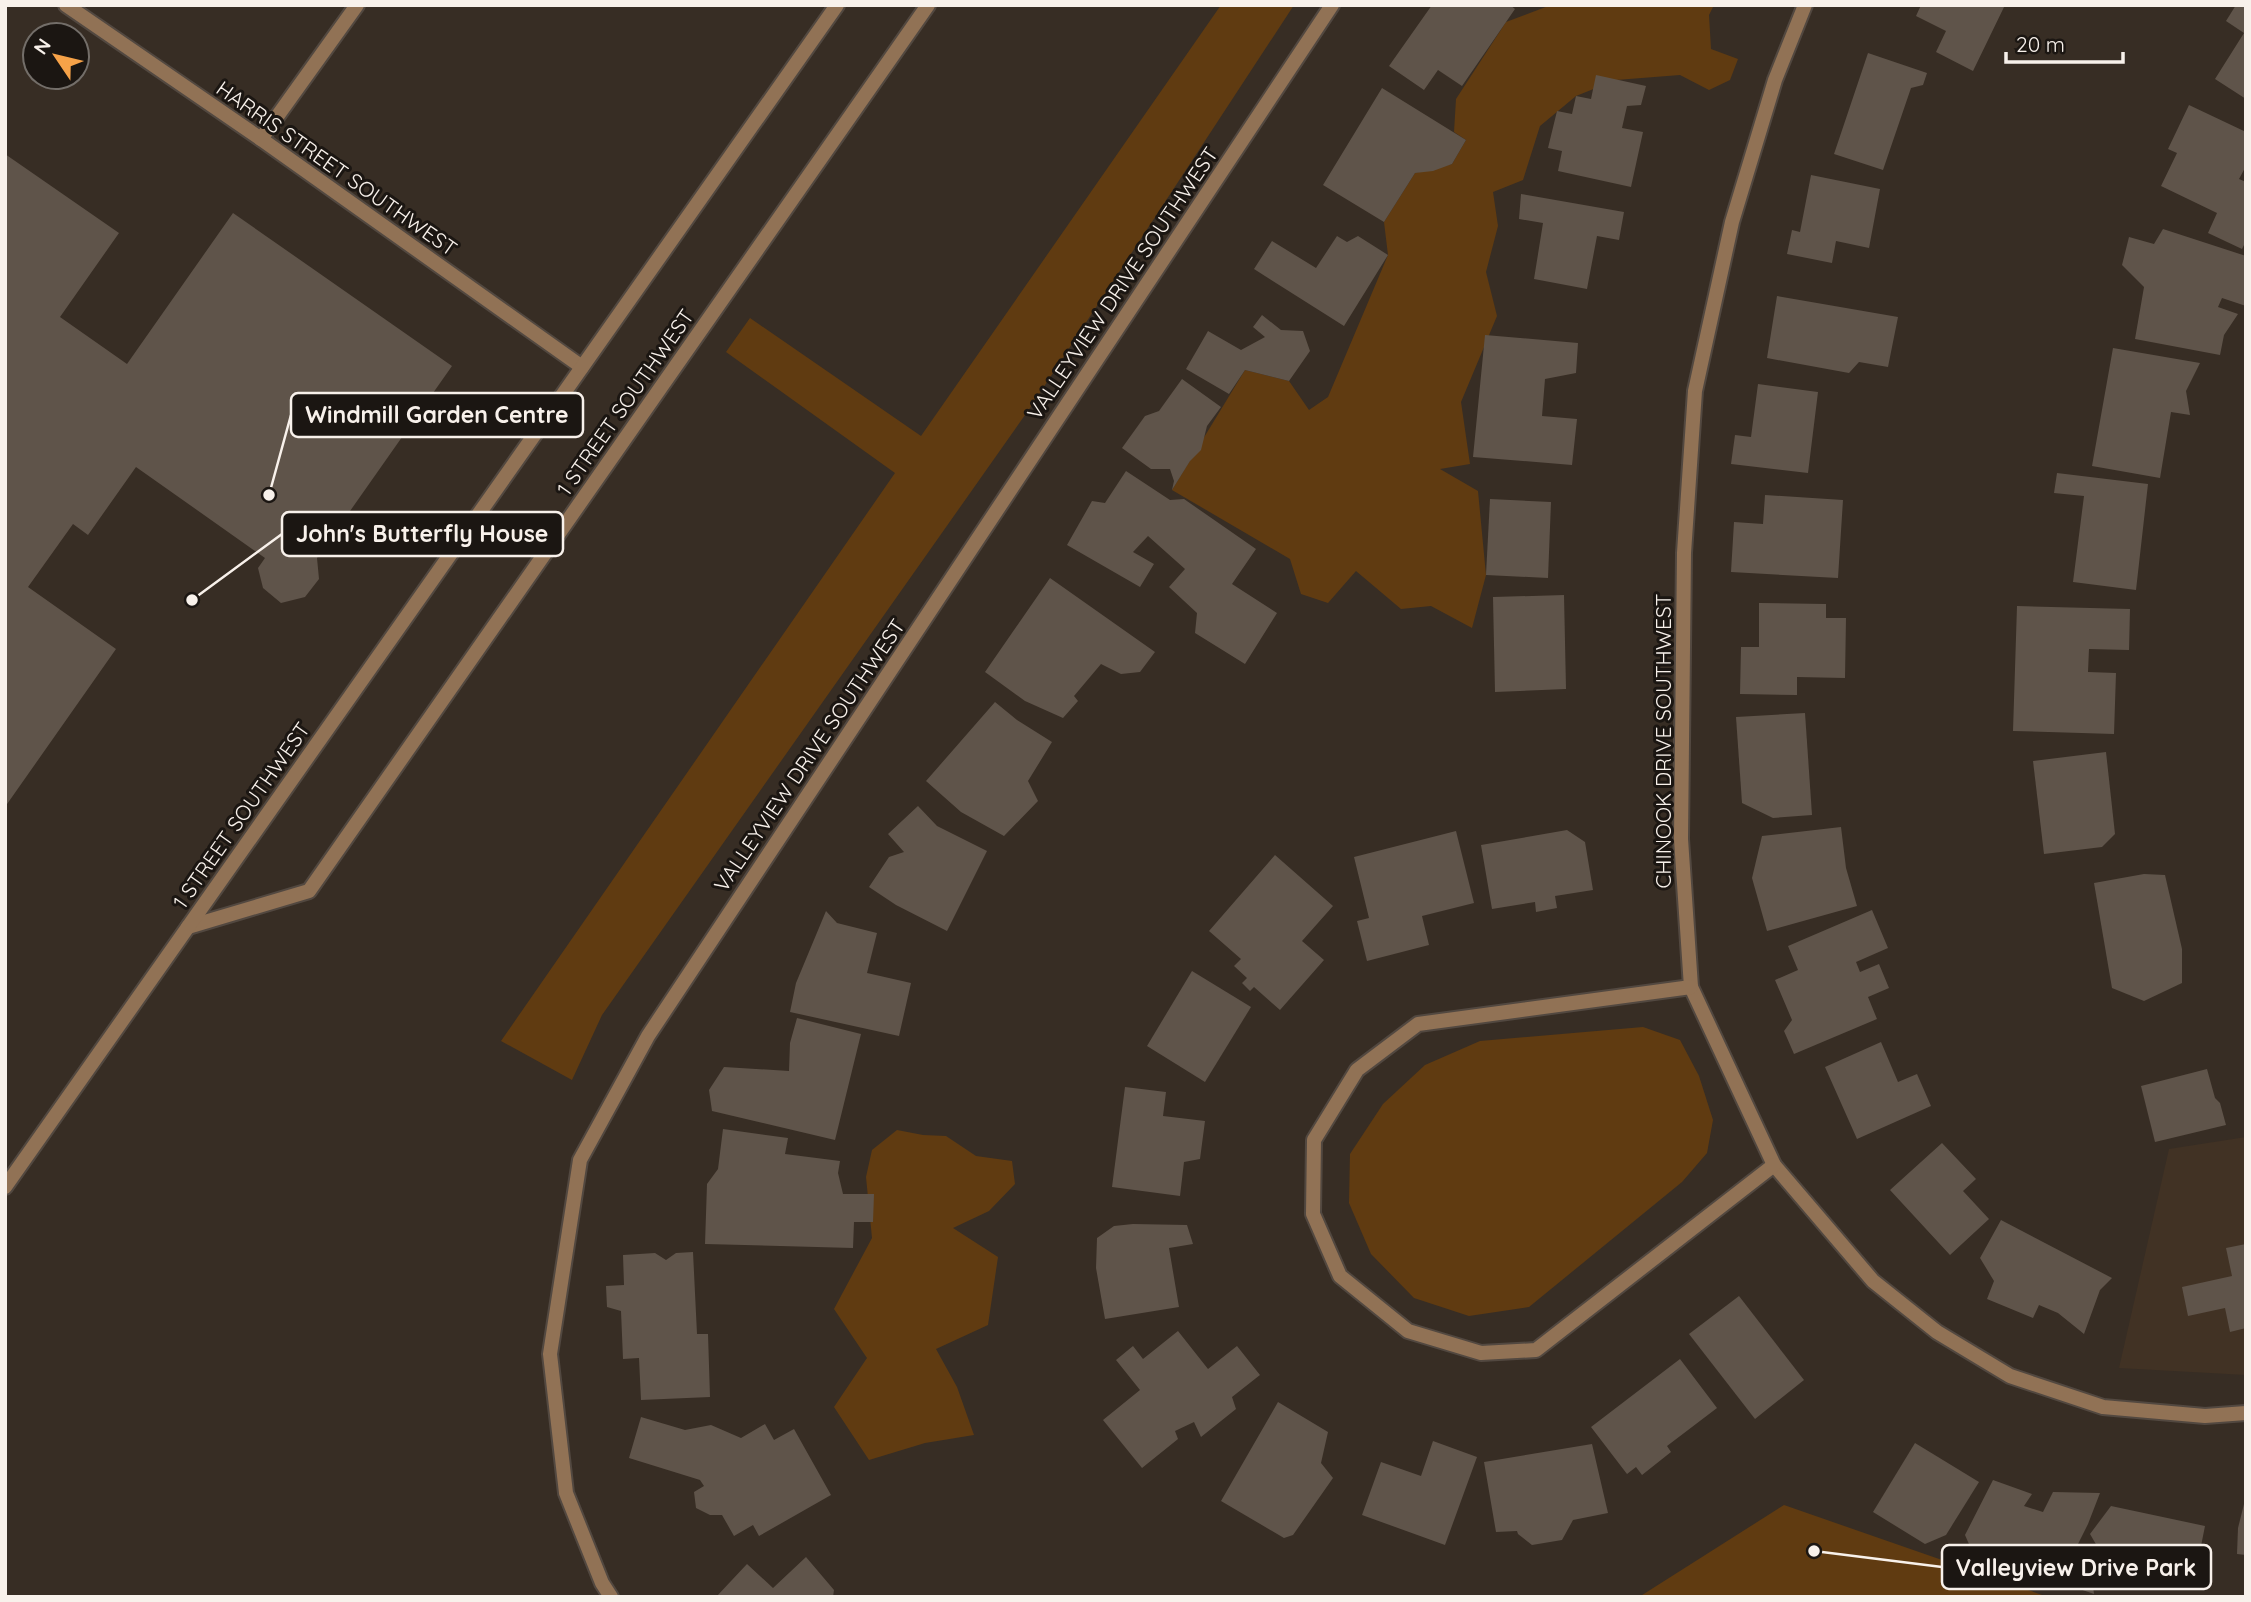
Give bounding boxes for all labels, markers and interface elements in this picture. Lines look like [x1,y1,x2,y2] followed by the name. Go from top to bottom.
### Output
[21,21,91,91] north arrow
[2006,21,2123,65] scale bar
[2016,31,2065,57] text: 20 m
[28,34,56,59] text: N
[212,75,462,261] street label: HARRIS STREET SOUTHWEST
[1021,142,1223,424] street label: VALLEYVIEW DRIVE SOUTHWEST
[551,304,699,500] street label: 1 STREET SOUTHWEST
[291,393,583,437] callout: Windmill Garden Centre
[305,400,569,429] text: Windmill Garden Centre
[282,512,563,556] callout: John's Butterfly House
[296,519,548,548] text: John's Butterfly House
[1650,594,1676,888] street label: CHINOOK DRIVE SOUTHWEST
[708,614,910,896] street label: VALLEYVIEW DRIVE SOUTHWEST
[167,717,315,913] street label: 1 STREET SOUTHWEST
[1942,1545,2211,1589] callout: Valleyview Drive Park
[1956,1553,2196,1582] text: Valleyview Drive Park

